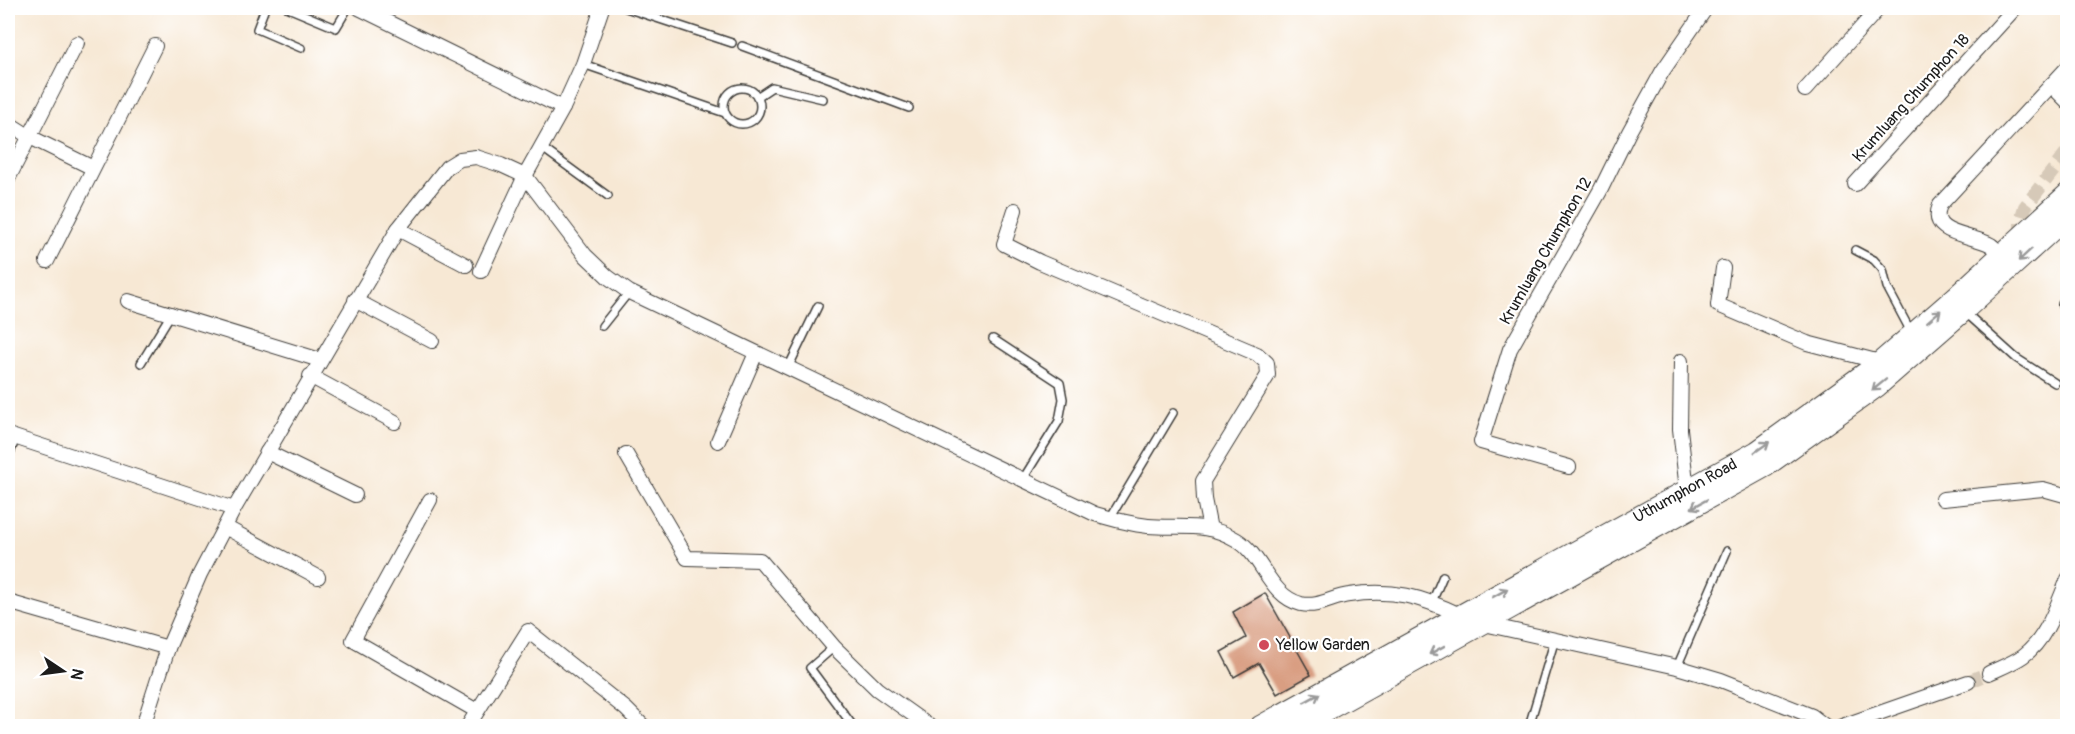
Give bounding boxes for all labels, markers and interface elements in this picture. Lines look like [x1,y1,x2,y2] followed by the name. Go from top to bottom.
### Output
[1848,30,1974,166] street label: Krumluang Chumphon 18
[1496,174,1596,328] street label: Krumluang Chumphon 12
[2017,248,2032,263] one-way arrow
[1926,309,1941,323] one-way arrow
[1871,378,1887,391] one-way arrow
[1754,441,1770,453] one-way arrow
[1630,454,1741,527] street label: Uthumphon Road
[1691,498,1708,510] one-way arrow
[1491,587,1508,599] one-way arrow
[1275,635,1370,655] place label: Yellow Garden
[1257,638,1271,652] marker: Yellow Garden
[33,641,93,701] north arrow
[1429,645,1446,657] one-way arrow
[66,667,88,682] text: N
[1302,692,1320,703] one-way arrow

